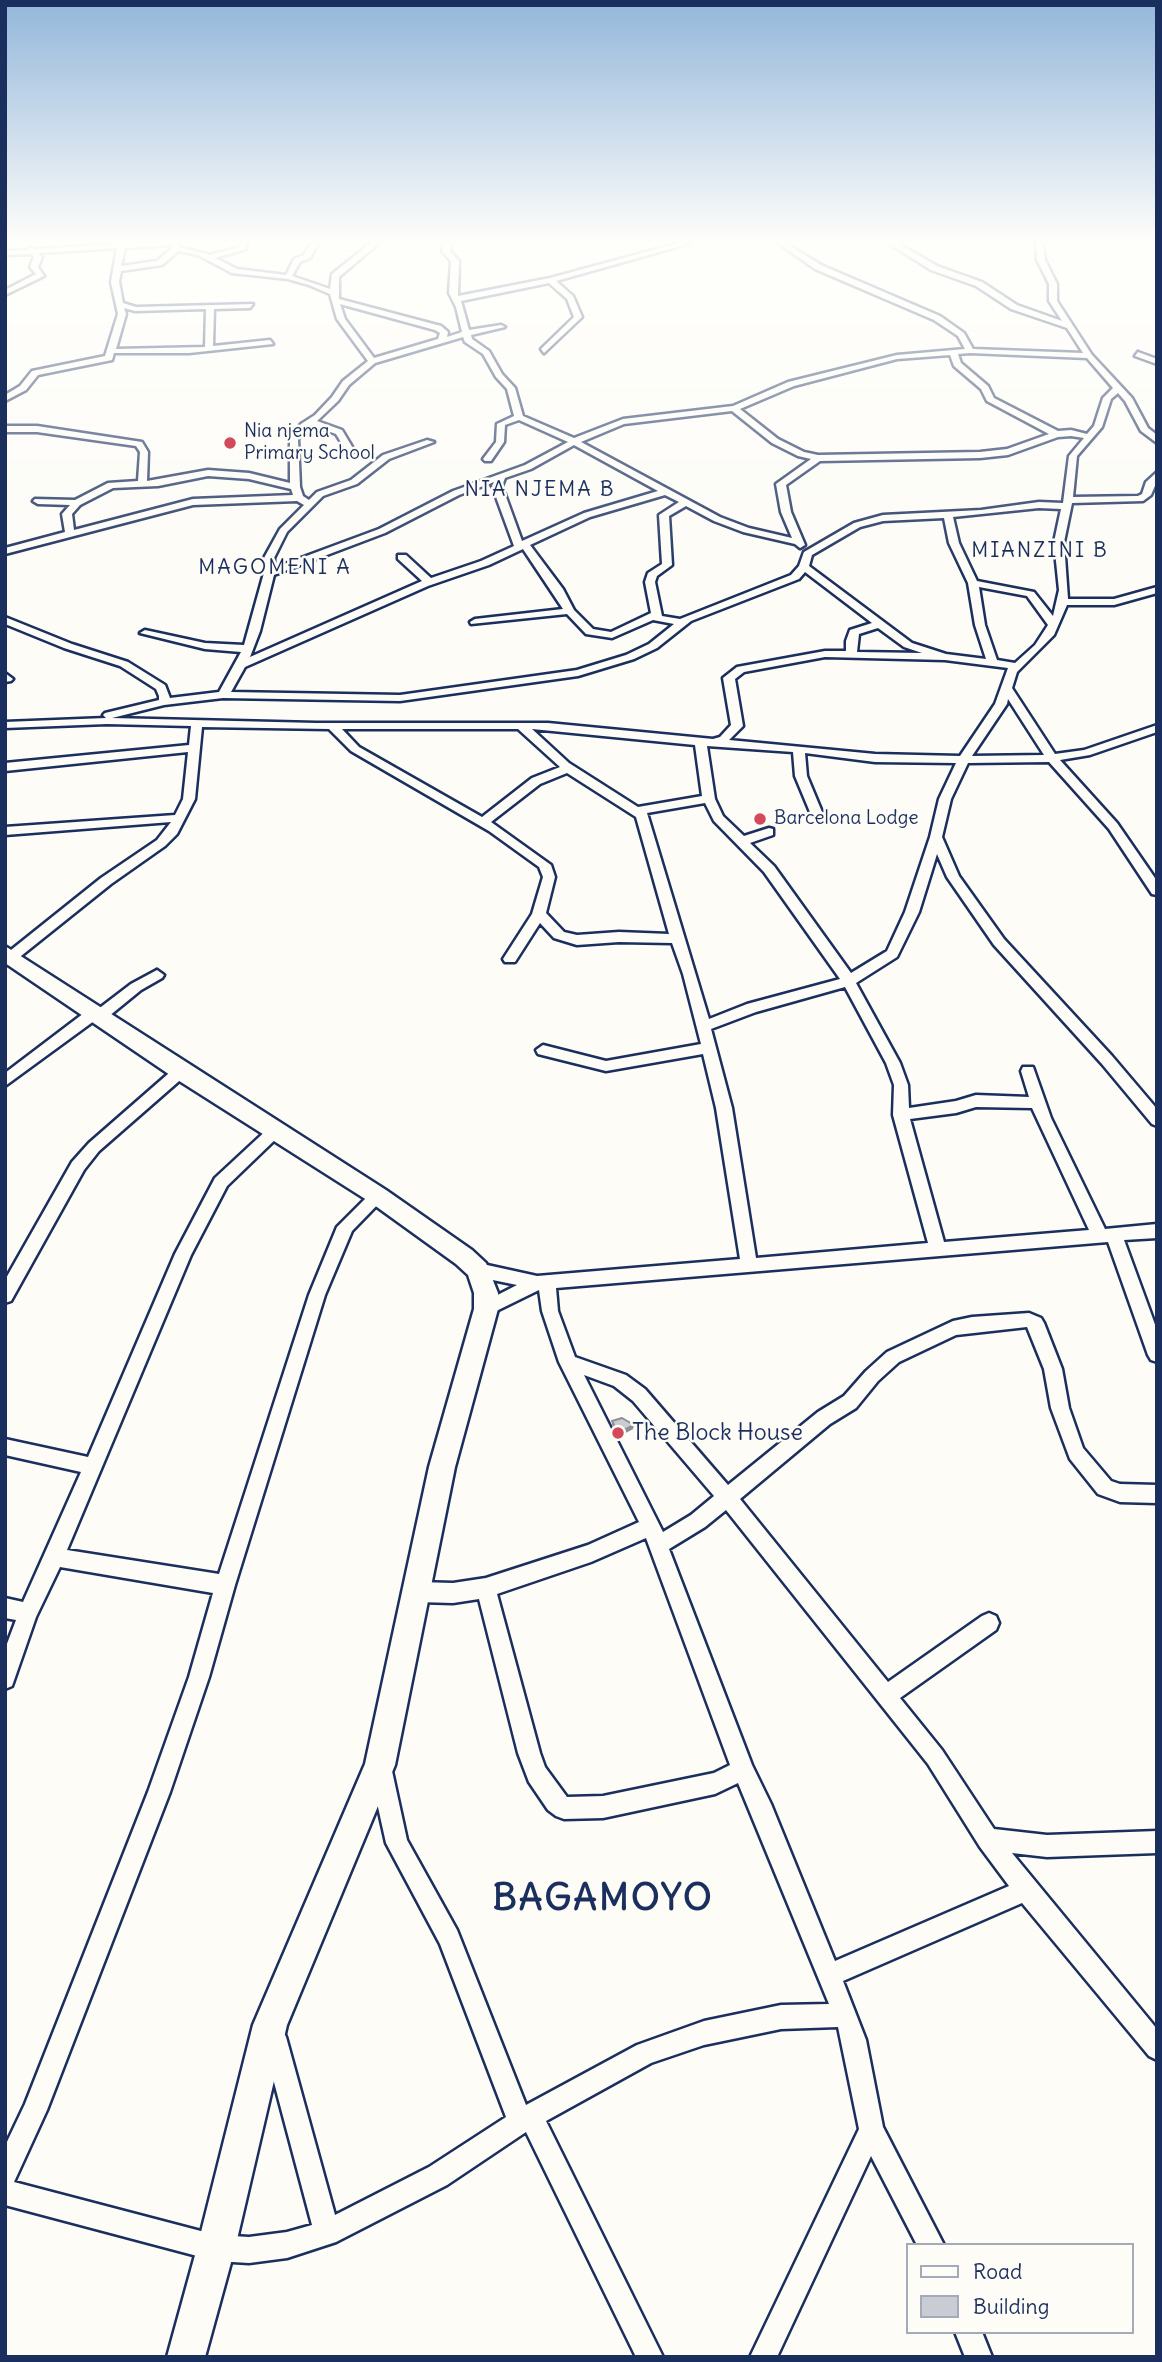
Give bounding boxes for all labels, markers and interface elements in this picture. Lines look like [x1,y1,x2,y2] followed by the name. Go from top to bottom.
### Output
[244,421,375,465] place label: Nia njema Primary School
[222,435,238,451] marker: Nia njema Primary School
[466,477,614,503] district label: NIA NJEMA B
[972,538,1108,564] district label: MIANZINI B
[200,555,350,581] district label: MAGOMENI A
[774,808,919,830] place label: Barcelona Lodge
[752,811,768,827] marker: Barcelona Lodge
[632,1419,803,1447] place label: The Block House
[610,1425,626,1441] marker: The Block House
[493,1877,713,1921] district label: BAGAMOYO
[906,2243,1134,2334] legend
[973,2258,1022,2285] text: Road
[973,2293,1049,2320] text: Building

